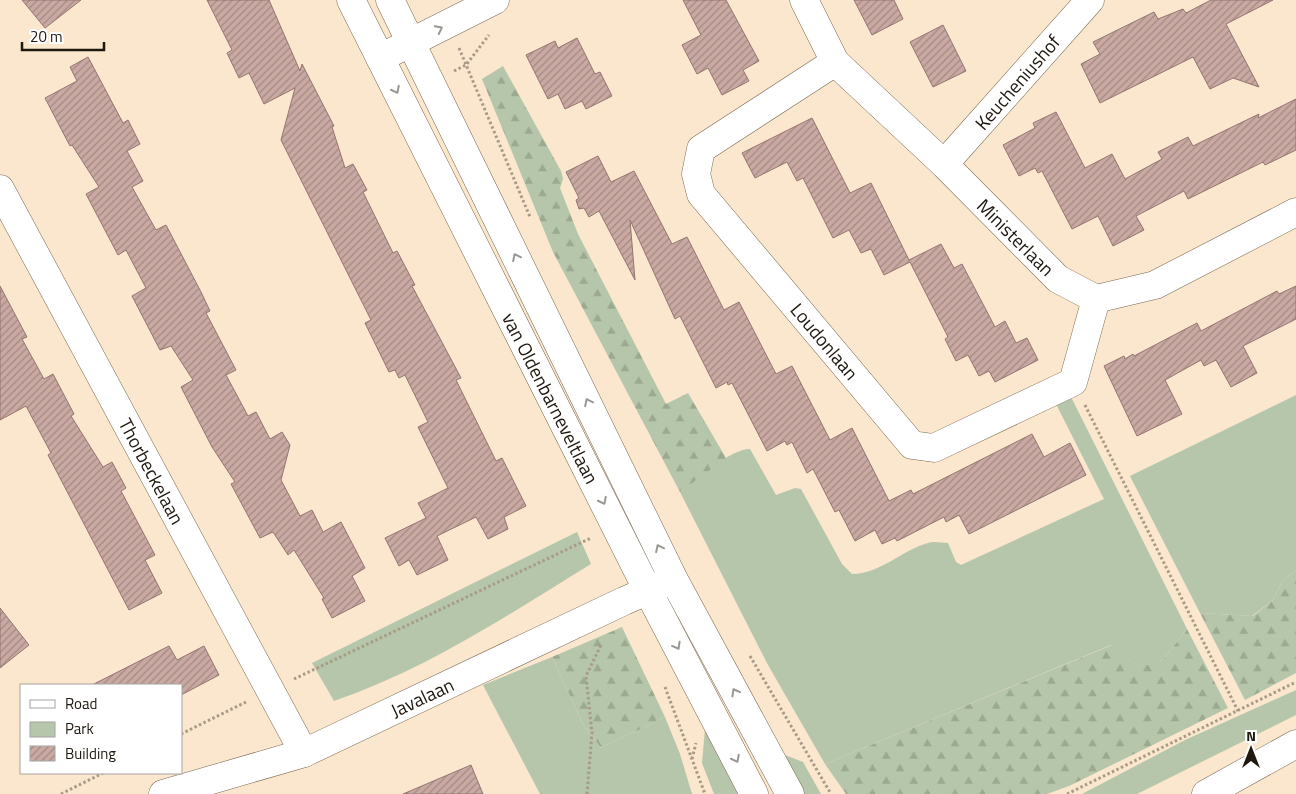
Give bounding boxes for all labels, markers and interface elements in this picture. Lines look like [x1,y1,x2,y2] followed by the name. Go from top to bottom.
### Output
[22,20,105,52] scale bar
[30,25,63,48] text: 20 m
[434,25,443,35] one-way arrow
[967,27,1067,136] street label: Keucheniushof
[390,85,400,94] one-way arrow
[970,191,1062,283] street label: Ministerlaan
[513,253,523,262] one-way arrow
[784,296,866,386] street label: Loudonlaan
[495,307,607,489] street label: van Oldenbarneveltlaan
[584,399,594,408] one-way arrow
[112,413,192,529] street label: Thorbeckelaan
[597,496,607,505] one-way arrow
[655,545,665,554] one-way arrow
[671,640,681,649] one-way arrow
[385,670,459,724] street label: Javalaan
[20,684,182,774] legend
[731,689,741,698] one-way arrow
[65,692,97,715] text: Road
[65,717,94,740] text: Park
[1226,724,1276,774] north arrow
[1246,725,1256,746] text: N
[65,742,116,765] text: Building
[730,754,740,763] one-way arrow

